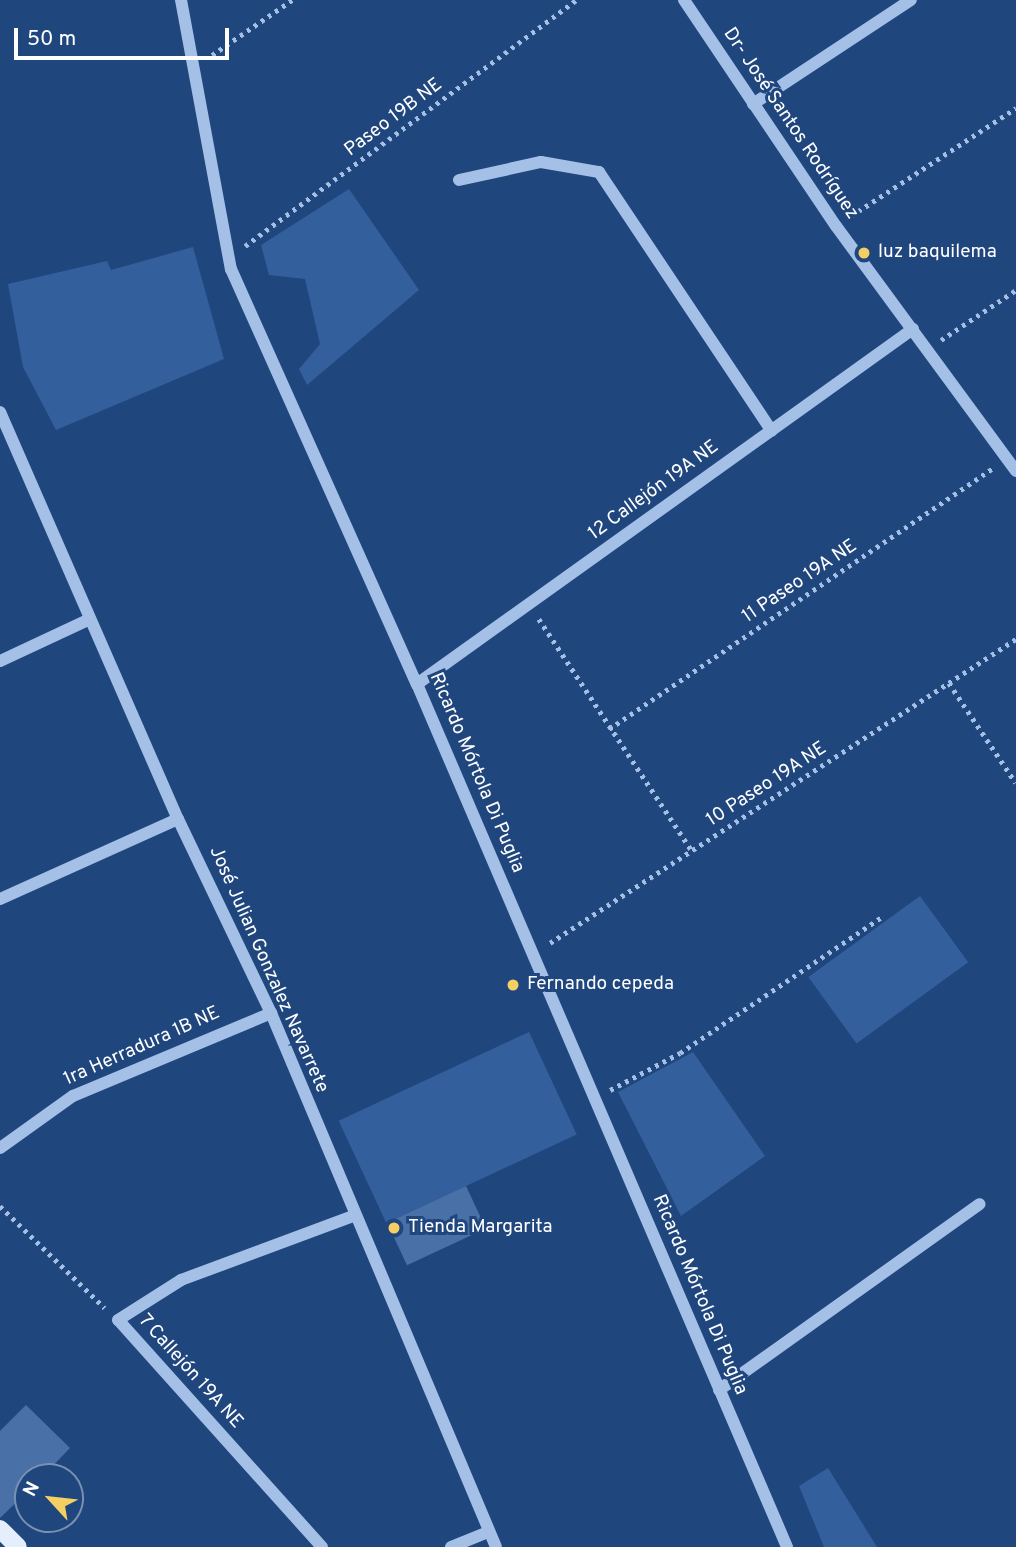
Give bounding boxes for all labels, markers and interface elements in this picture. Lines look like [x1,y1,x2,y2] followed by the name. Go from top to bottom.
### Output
[18,14,233,58] scale bar
[717,24,863,224] street label: Dr- José Santos Rodríguez
[27,26,76,53] text: 50 m
[341,74,447,162] street label: Paseo 19B NE
[878,242,997,264] place label: luz baquilema
[856,245,872,261] marker: luz baquilema
[584,436,724,546] street label: 12 Callejón 19A NE
[738,535,862,629] street label: 11 Paseo 19A NE
[423,669,529,877] street label: Ricardo Mórtola Di Puglia
[702,737,832,833] street label: 10 Paseo 19A NE
[203,843,333,1097] street label: José Julian Gonzalez Navarrete
[527,974,674,996] place label: Fernando cepeda
[505,977,521,993] marker: Fernando cepeda
[60,1002,224,1092] street label: 1ra Herradura 1B NE
[646,1191,752,1399] street label: Ricardo Mórtola Di Puglia
[408,1217,552,1239] place label: Tienda Margarita
[386,1220,402,1236] marker: Tienda Margarita
[132,1310,248,1434] street label: 7 Callejón 19A NE
[14,1463,84,1533] north arrow
[18,1478,46,1501] text: N

